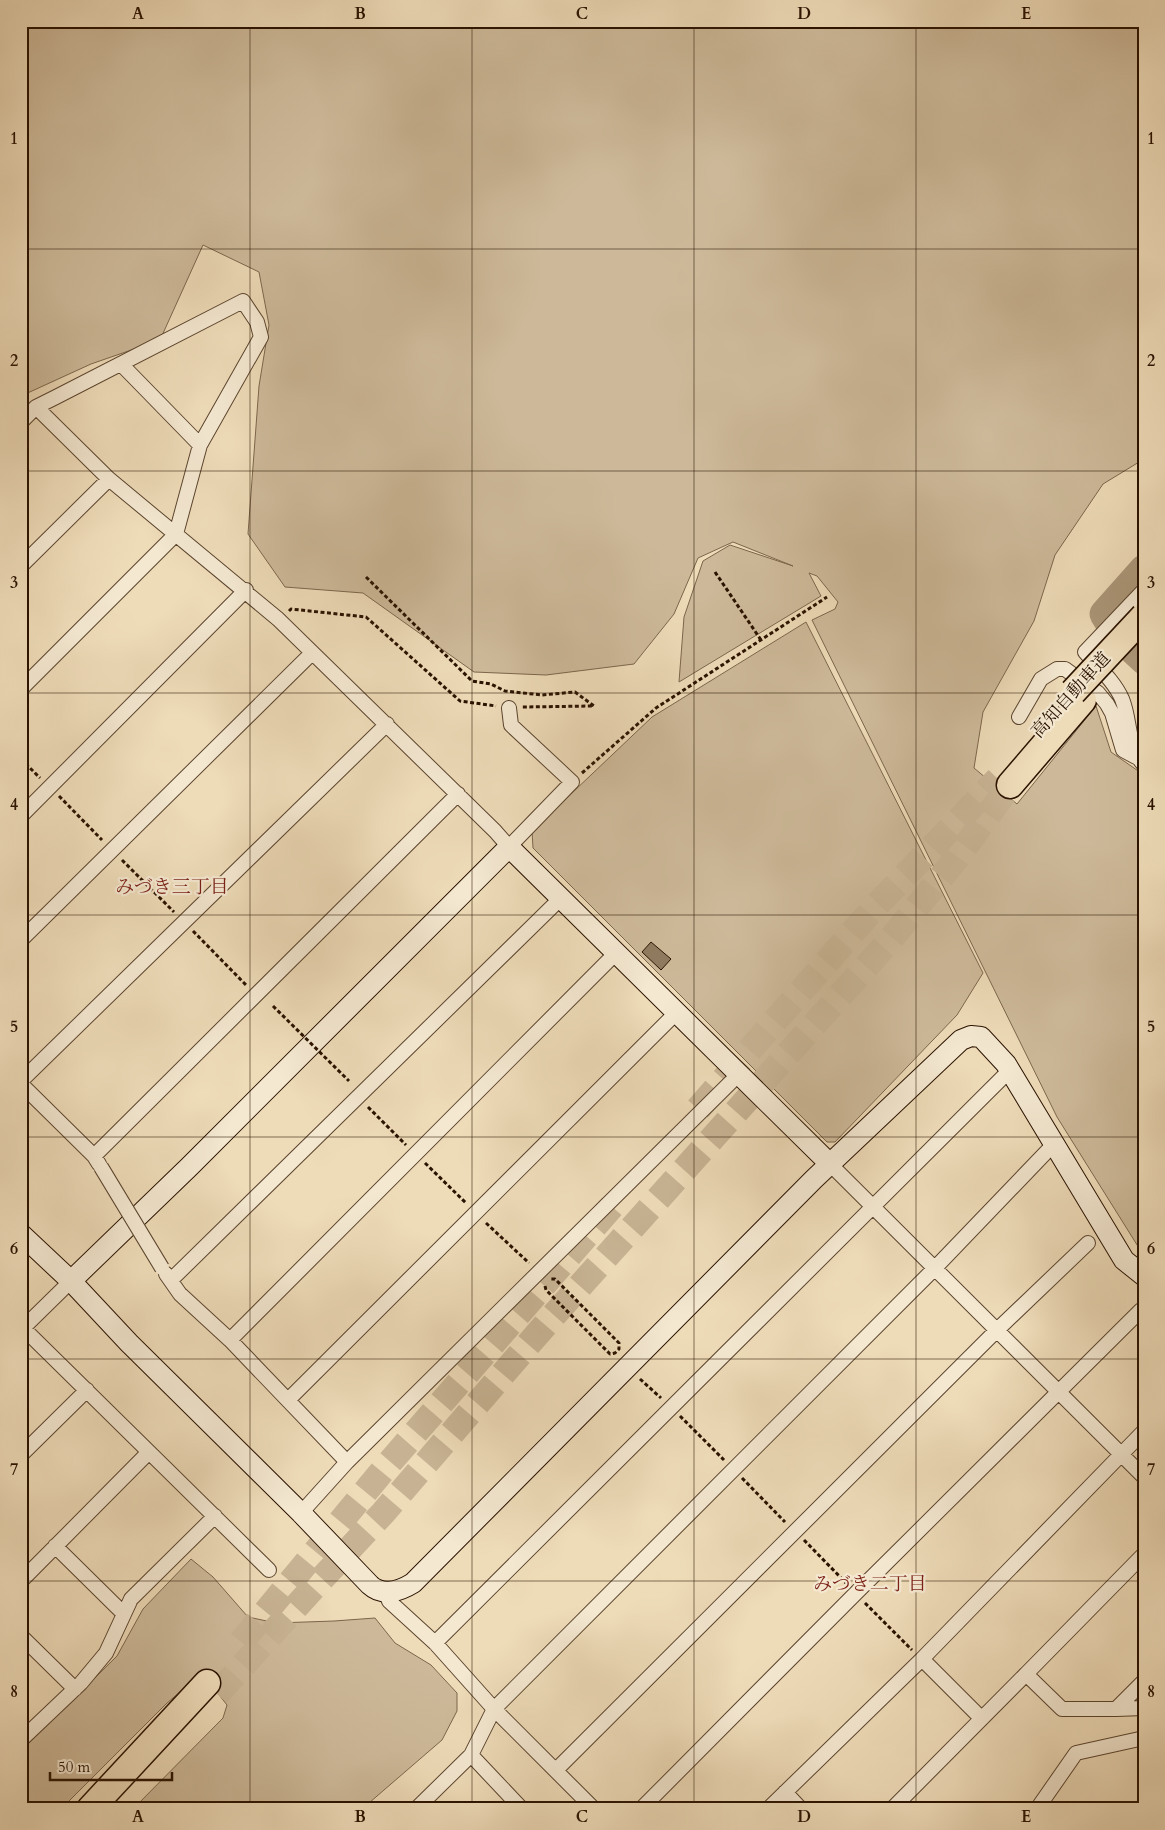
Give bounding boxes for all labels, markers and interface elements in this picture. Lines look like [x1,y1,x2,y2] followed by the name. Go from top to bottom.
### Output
[132,3,144,25] text: A
[354,3,366,25] text: B
[576,3,588,25] text: C
[797,3,811,25] text: D
[1021,3,1031,25] text: E
[10,128,18,150] text: 1
[1147,128,1155,150] text: 1
[10,350,18,372] text: 2
[1147,350,1155,372] text: 2
[10,572,18,594] text: 3
[1147,572,1155,594] text: 3
[1026,647,1116,743] street label: 高知自動車道
[10,794,18,816] text: 4
[1147,794,1155,816] text: 4
[115,874,229,900] district label: みづき三丁目
[10,1016,18,1038] text: 5
[1147,1016,1155,1038] text: 5
[10,1238,18,1260] text: 6
[1147,1238,1155,1260] text: 6
[10,1459,18,1481] text: 7
[1147,1459,1155,1481] text: 7
[813,1571,927,1597] district label: みづき二丁目
[10,1681,18,1703] text: 8
[1147,1681,1155,1703] text: 8
[50,1750,172,1782] scale bar
[58,1757,90,1777] text: 50 m
[132,1806,144,1828] text: A
[354,1806,366,1828] text: B
[576,1806,588,1828] text: C
[797,1806,811,1828] text: D
[1021,1806,1031,1828] text: E

